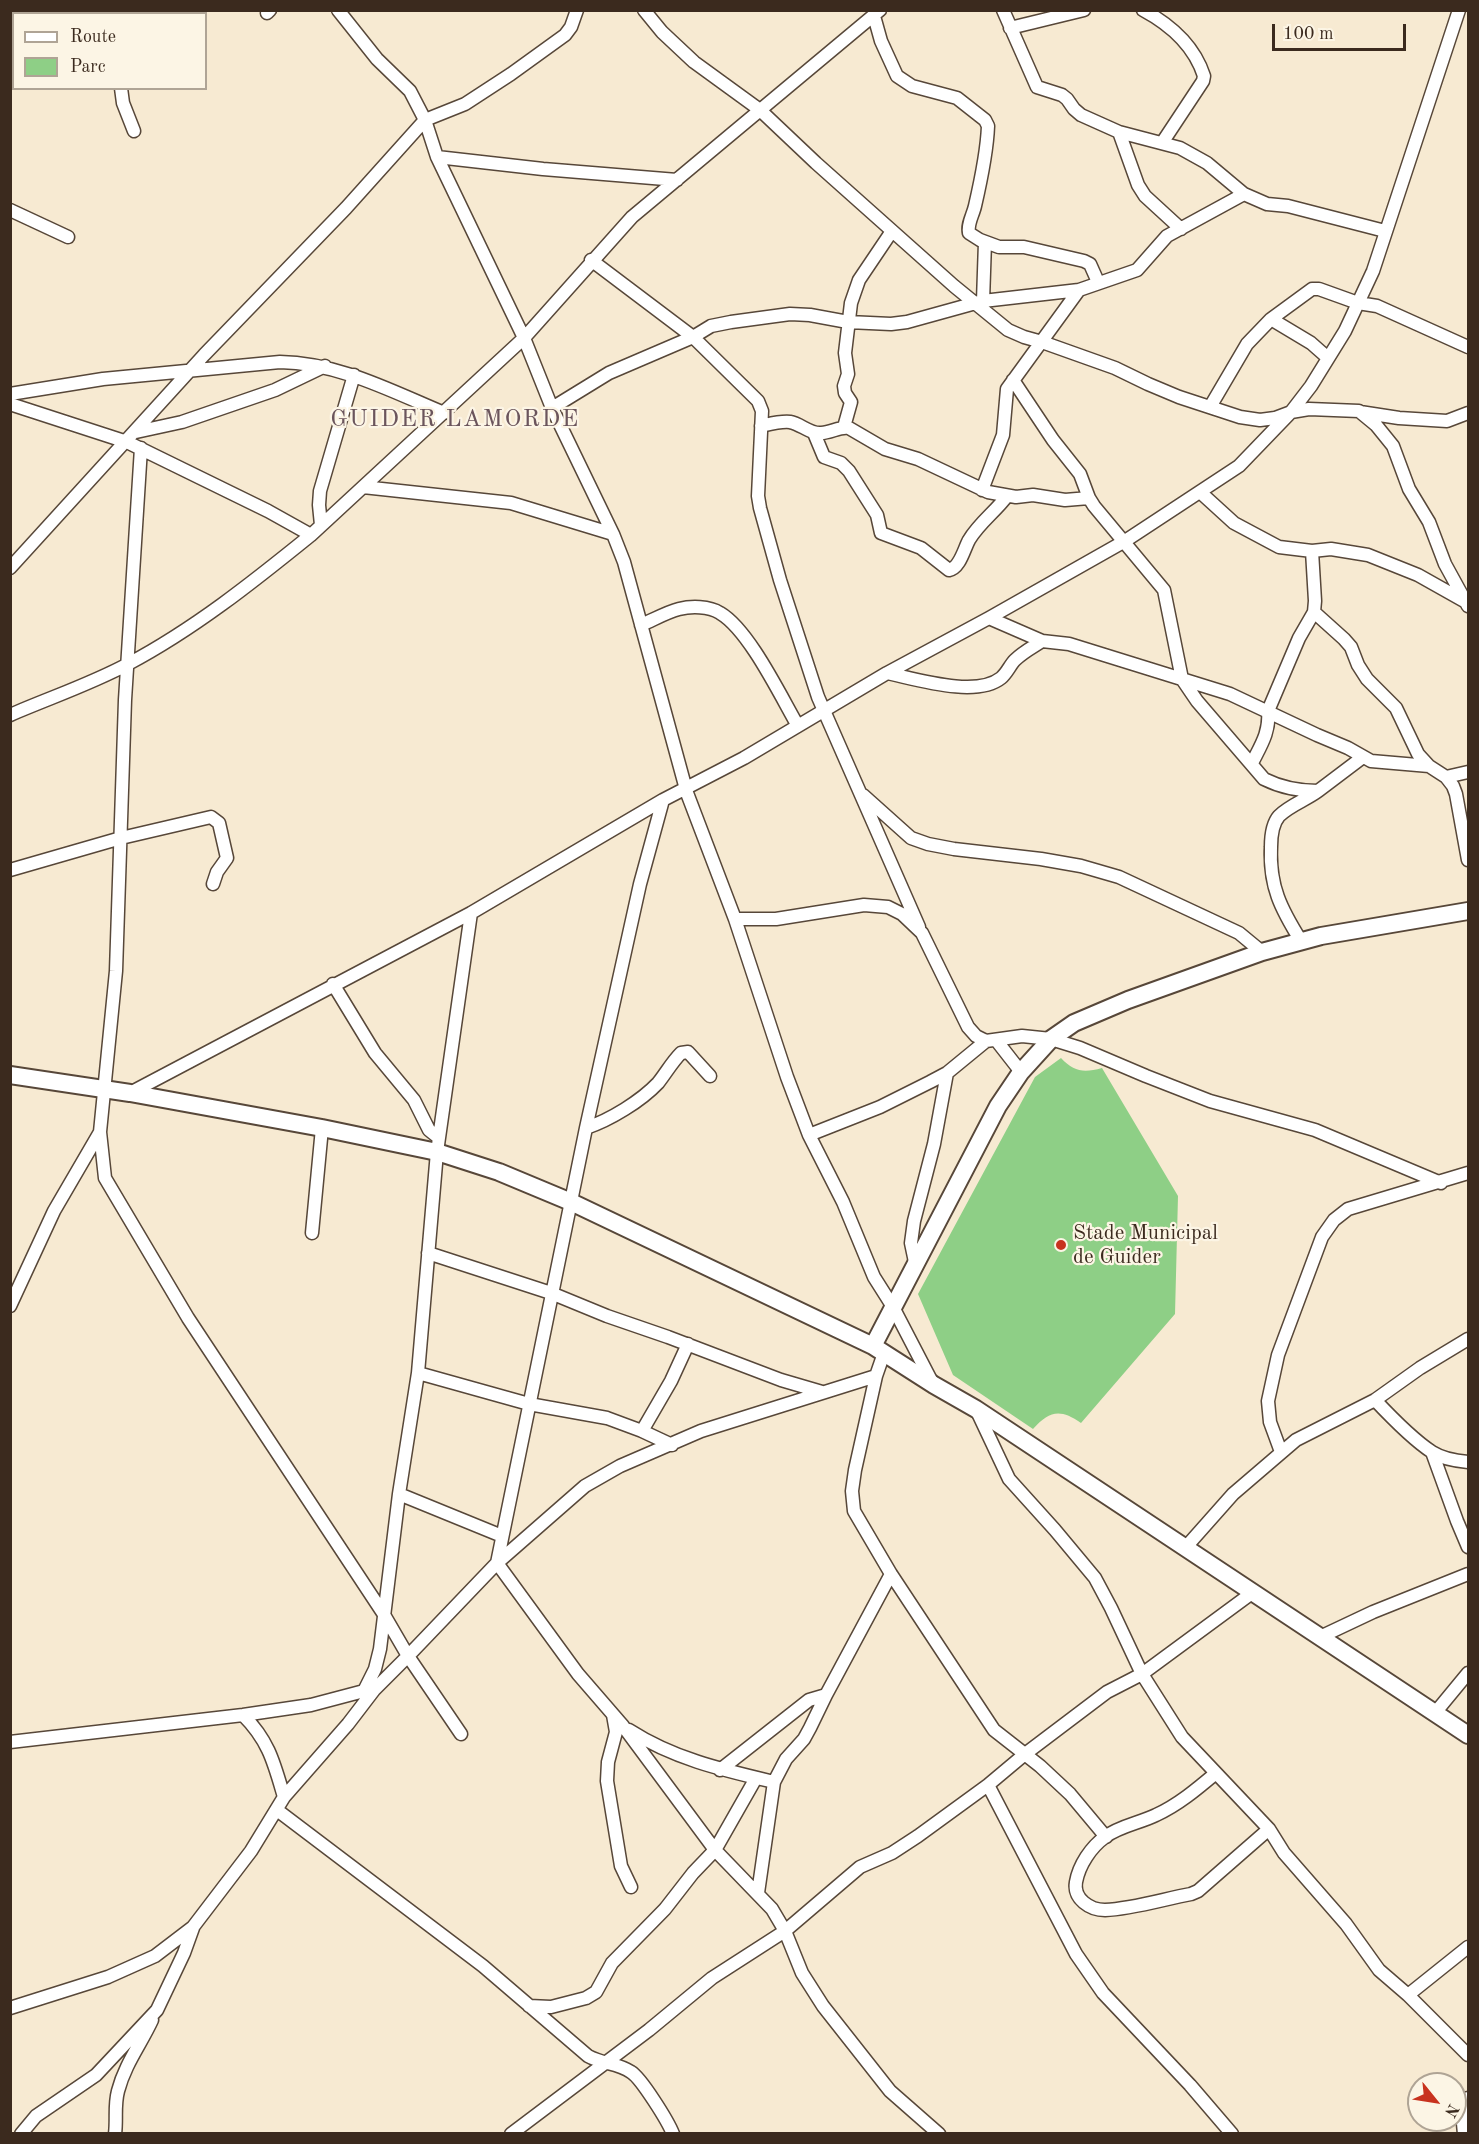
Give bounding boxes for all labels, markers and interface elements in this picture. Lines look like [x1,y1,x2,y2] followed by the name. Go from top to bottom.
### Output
[12,12,207,90] legend
[1275,12,1408,50] scale bar
[1283,25,1334,43] text: 100 m
[70,28,116,46] text: Route
[70,58,106,76] text: Parc
[330,406,580,434] district label: GUIDER LAMORDE
[1073,1220,1218,1270] place label: Stade Municipal de Guider
[1054,1238,1068,1252] marker: Stade Municipal de Guider
[1407,2072,1467,2132] north arrow
[1441,2101,1461,2119] text: N

